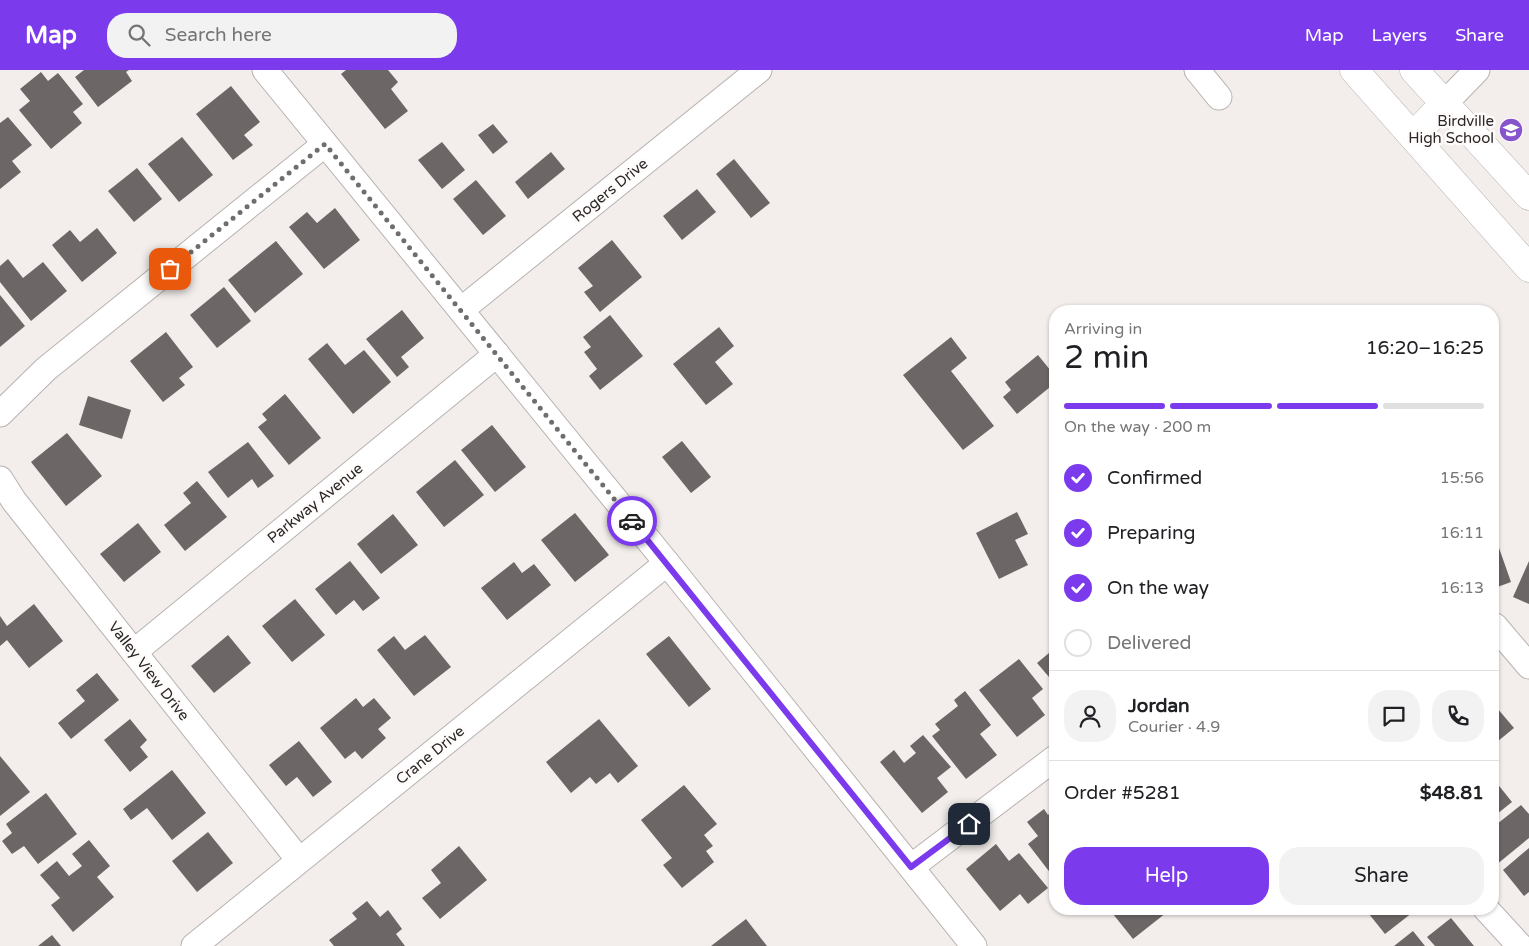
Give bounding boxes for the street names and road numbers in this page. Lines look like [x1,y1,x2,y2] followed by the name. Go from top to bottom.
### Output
[569,154,651,226] street label: Rogers Drive
[264,459,366,547] street label: Parkway Avenue
[105,618,193,724] street label: Valley View Drive
[392,722,468,788] street label: Crane Drive

